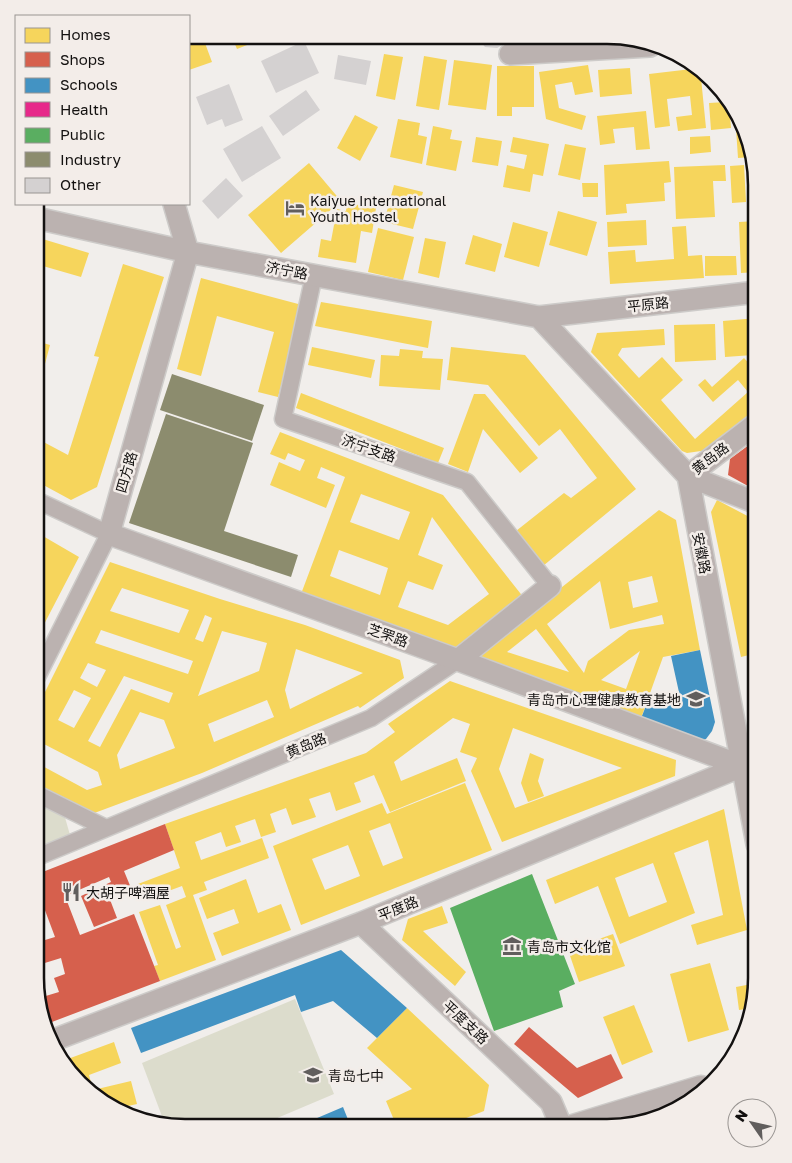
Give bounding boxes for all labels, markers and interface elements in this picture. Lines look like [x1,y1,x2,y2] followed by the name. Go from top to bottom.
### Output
[15,15,190,205] legend
[60,25,110,43] text: Homes
[60,50,105,68] text: Shops
[60,75,118,93] text: Schools
[60,100,108,118] text: Health
[60,125,105,143] text: Public
[60,150,121,168] text: Industry
[60,175,101,193] text: Other
[310,192,446,225] place label: Kaiyue International Youth Hostel
[284,197,306,219] hotel icon: Kaiyue International Youth Hostel
[265,258,309,282] street label: 济宁路
[626,293,670,315] street label: 平原路
[340,431,398,465] street label: 济宁支路
[688,438,732,478] street label: 黄岛路
[112,449,140,495] street label: 四方路
[690,531,714,575] street label: 安徽路
[365,620,411,650] street label: 芝罘路
[685,688,707,710] school or university icon: 青岛市心理健康教育基地
[527,691,681,708] place label: 青岛市心理健康教育基地
[283,729,329,761] street label: 黄岛路
[60,881,82,903] restaurant icon: 大胡子啤酒屋
[86,884,170,901] place label: 大胡子啤酒屋
[375,892,421,924] street label: 平度路
[501,935,523,957] museum icon: 青岛市文化馆
[527,938,611,955] place label: 青岛市文化馆
[440,997,492,1047] street label: 平度支路
[302,1064,324,1086] school or university icon: 青岛七中
[328,1067,384,1084] place label: 青岛七中
[727,1098,777,1148] north arrow
[731,1106,751,1125] text: N

